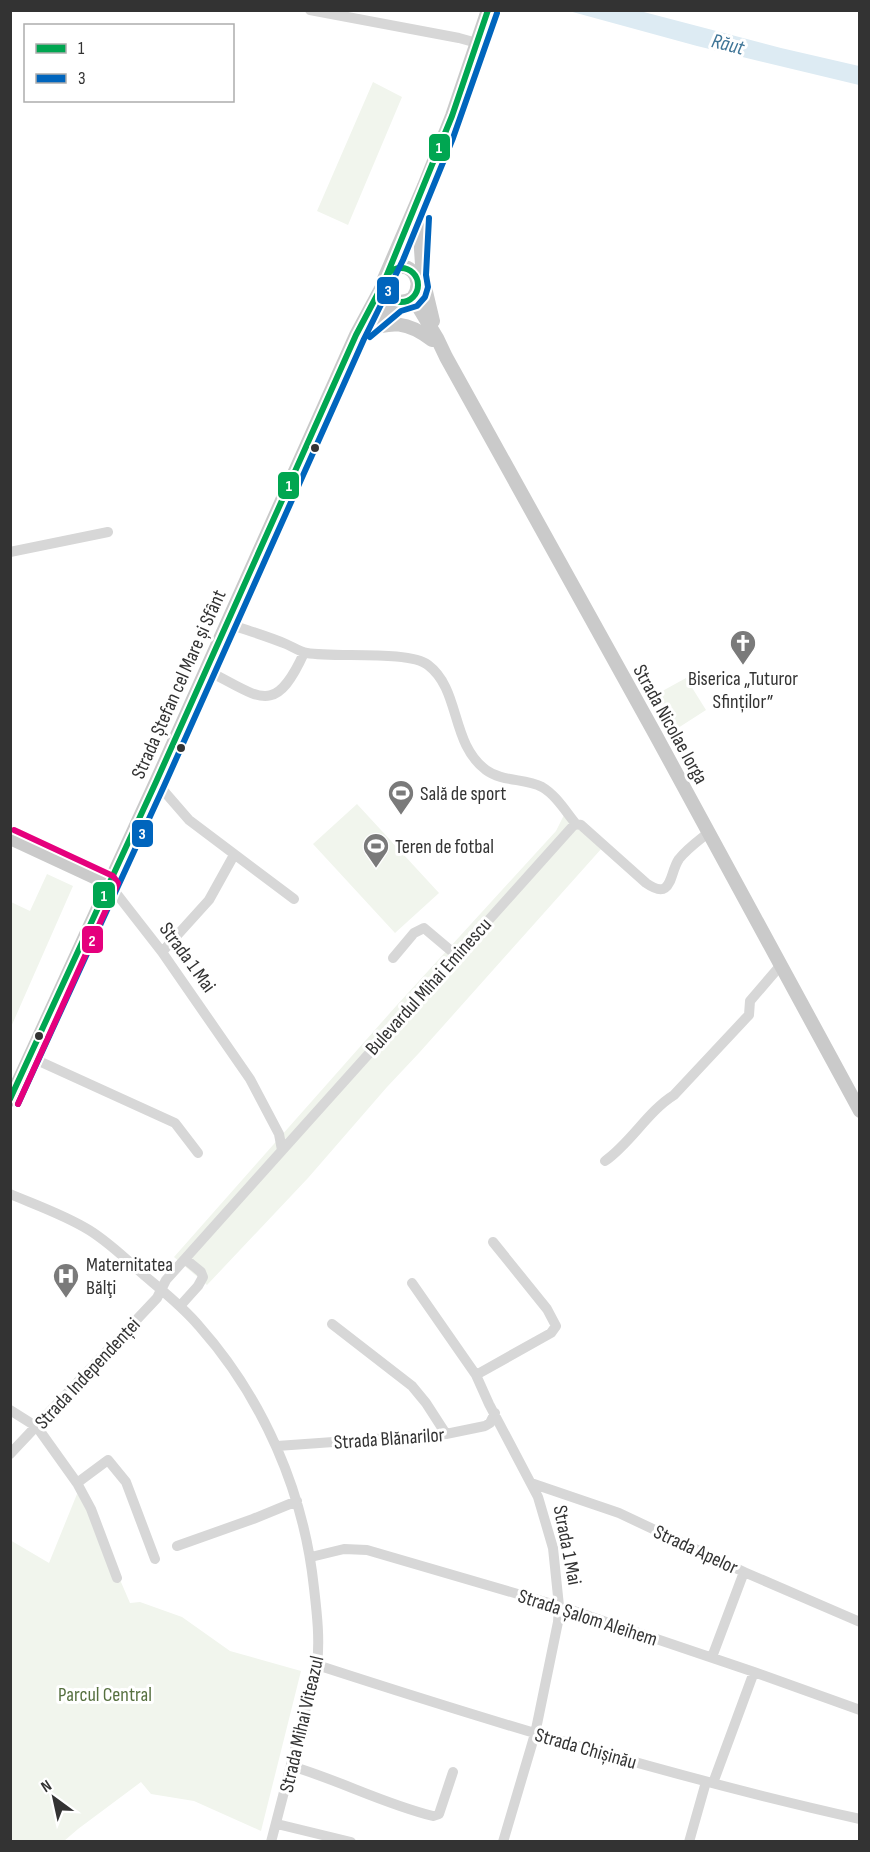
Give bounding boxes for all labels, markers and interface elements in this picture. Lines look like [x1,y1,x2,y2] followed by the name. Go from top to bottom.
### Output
[24,24,234,102] legend
[709,28,747,61] water label: Răut
[78,38,85,59] text: 1
[78,68,86,89] text: 3
[428,133,451,162] line badge: 1
[436,139,443,158] text: 1
[376,276,400,305] line badge: 3
[384,282,392,301] text: 3
[309,442,321,454] unlabelled marker
[277,471,300,500] line badge: 1
[286,477,293,496] text: 1
[126,586,231,783] street label: Strada Ștefan cel Mare și Sfânt
[728,628,758,666] church icon: Biserica „Tuturor Sfinților”
[627,661,713,788] street label: Strada Nicolae Iorga
[688,667,798,714] place label: Biserica „Tuturor Sfinților”
[175,742,187,754] unlabelled marker
[386,778,416,816] sports icon: Sală de sport
[420,782,506,806] place label: Sală de sport
[131,819,154,848] line badge: 3
[138,825,146,844] text: 3
[361,831,391,869] sports icon: Teren de fotbal
[395,835,494,859] place label: Teren de fotbal
[92,881,116,909] line badge: 1
[101,887,108,906] text: 1
[361,913,497,1060] street label: Bulevardul Mihai Eminescu
[154,918,221,997] street label: Strada 1 Mai
[81,925,104,954] line badge: 2
[88,932,96,951] text: 2
[33,1030,45,1042] unlabelled marker
[86,1253,173,1300] place label: Maternitatea Bălţi
[51,1261,81,1299] hospital icon: Maternitatea Bălţi
[30,1313,145,1434] street label: Strada Independenței
[333,1423,445,1455] street label: Strada Blănarilor
[548,1503,586,1587] street label: Strada 1 Mai
[650,1520,742,1580] street label: Strada Apelor
[515,1584,660,1652] street label: Strada Șalom Aleihem
[275,1654,329,1795] street label: Strada Mihai Viteazul
[58,1683,152,1707] park label: Parcul Central
[532,1723,639,1775] street label: Strada Chișinău
[24,1768,84,1828] north arrow
[38,1776,55,1797] text: N

